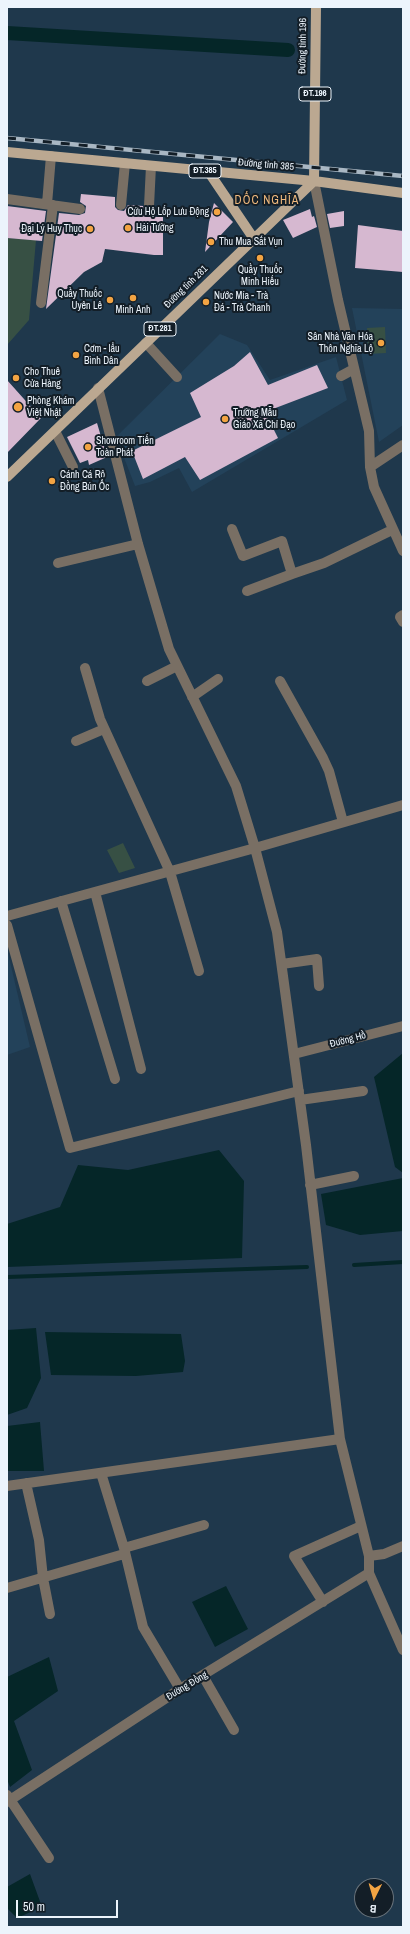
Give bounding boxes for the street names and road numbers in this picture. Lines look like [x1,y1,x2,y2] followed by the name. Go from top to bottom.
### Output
[297,18,309,74] street label: Đường tỉnh 196
[299,87,331,101] road number: ĐT.196
[238,157,294,173] street label: Đường tỉnh 385
[189,164,221,178] road number: ĐT.385
[162,263,210,311] street label: Đường tỉnh 281
[144,322,176,336] road number: ĐT.281
[329,1029,367,1051] street label: Đường Hồ
[164,1669,210,1703] street label: Đường Đồng

